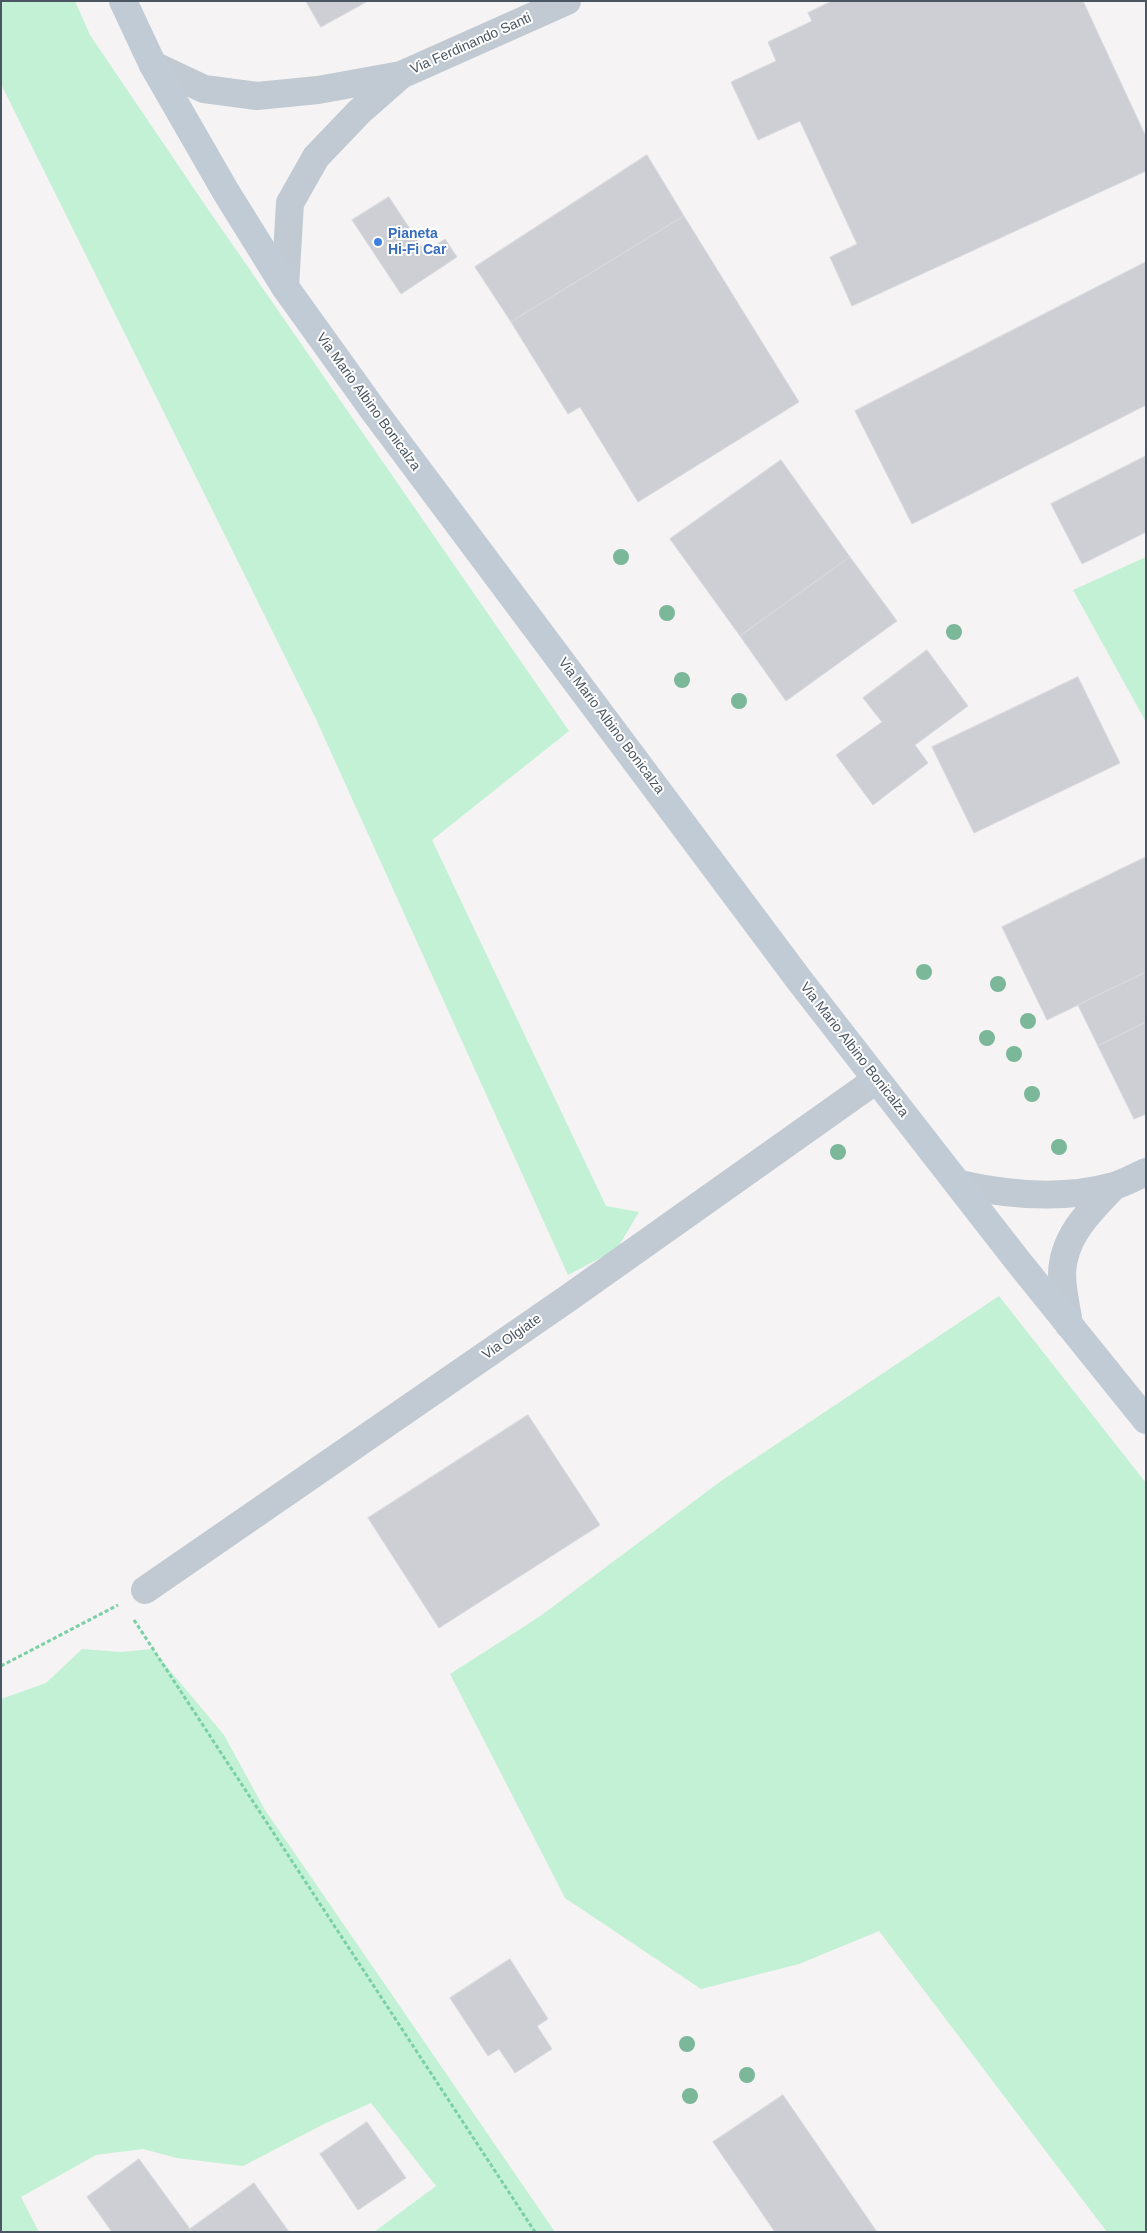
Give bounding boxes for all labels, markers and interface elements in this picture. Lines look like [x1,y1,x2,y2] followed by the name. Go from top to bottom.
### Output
[408,10,534,78] street label: Via Ferdinando Santi
[388,226,446,258] place label: Pianeta Hi-Fi Car
[372,236,384,248] marker: Pianeta Hi-Fi Car
[312,330,424,474] street label: Via Mario Albino Bonicalza
[554,655,668,797] street label: Via Mario Albino Bonicalza
[796,979,912,1121] street label: Via Mario Albino Bonicalza
[479,1311,545,1363] street label: Via Olgiate

